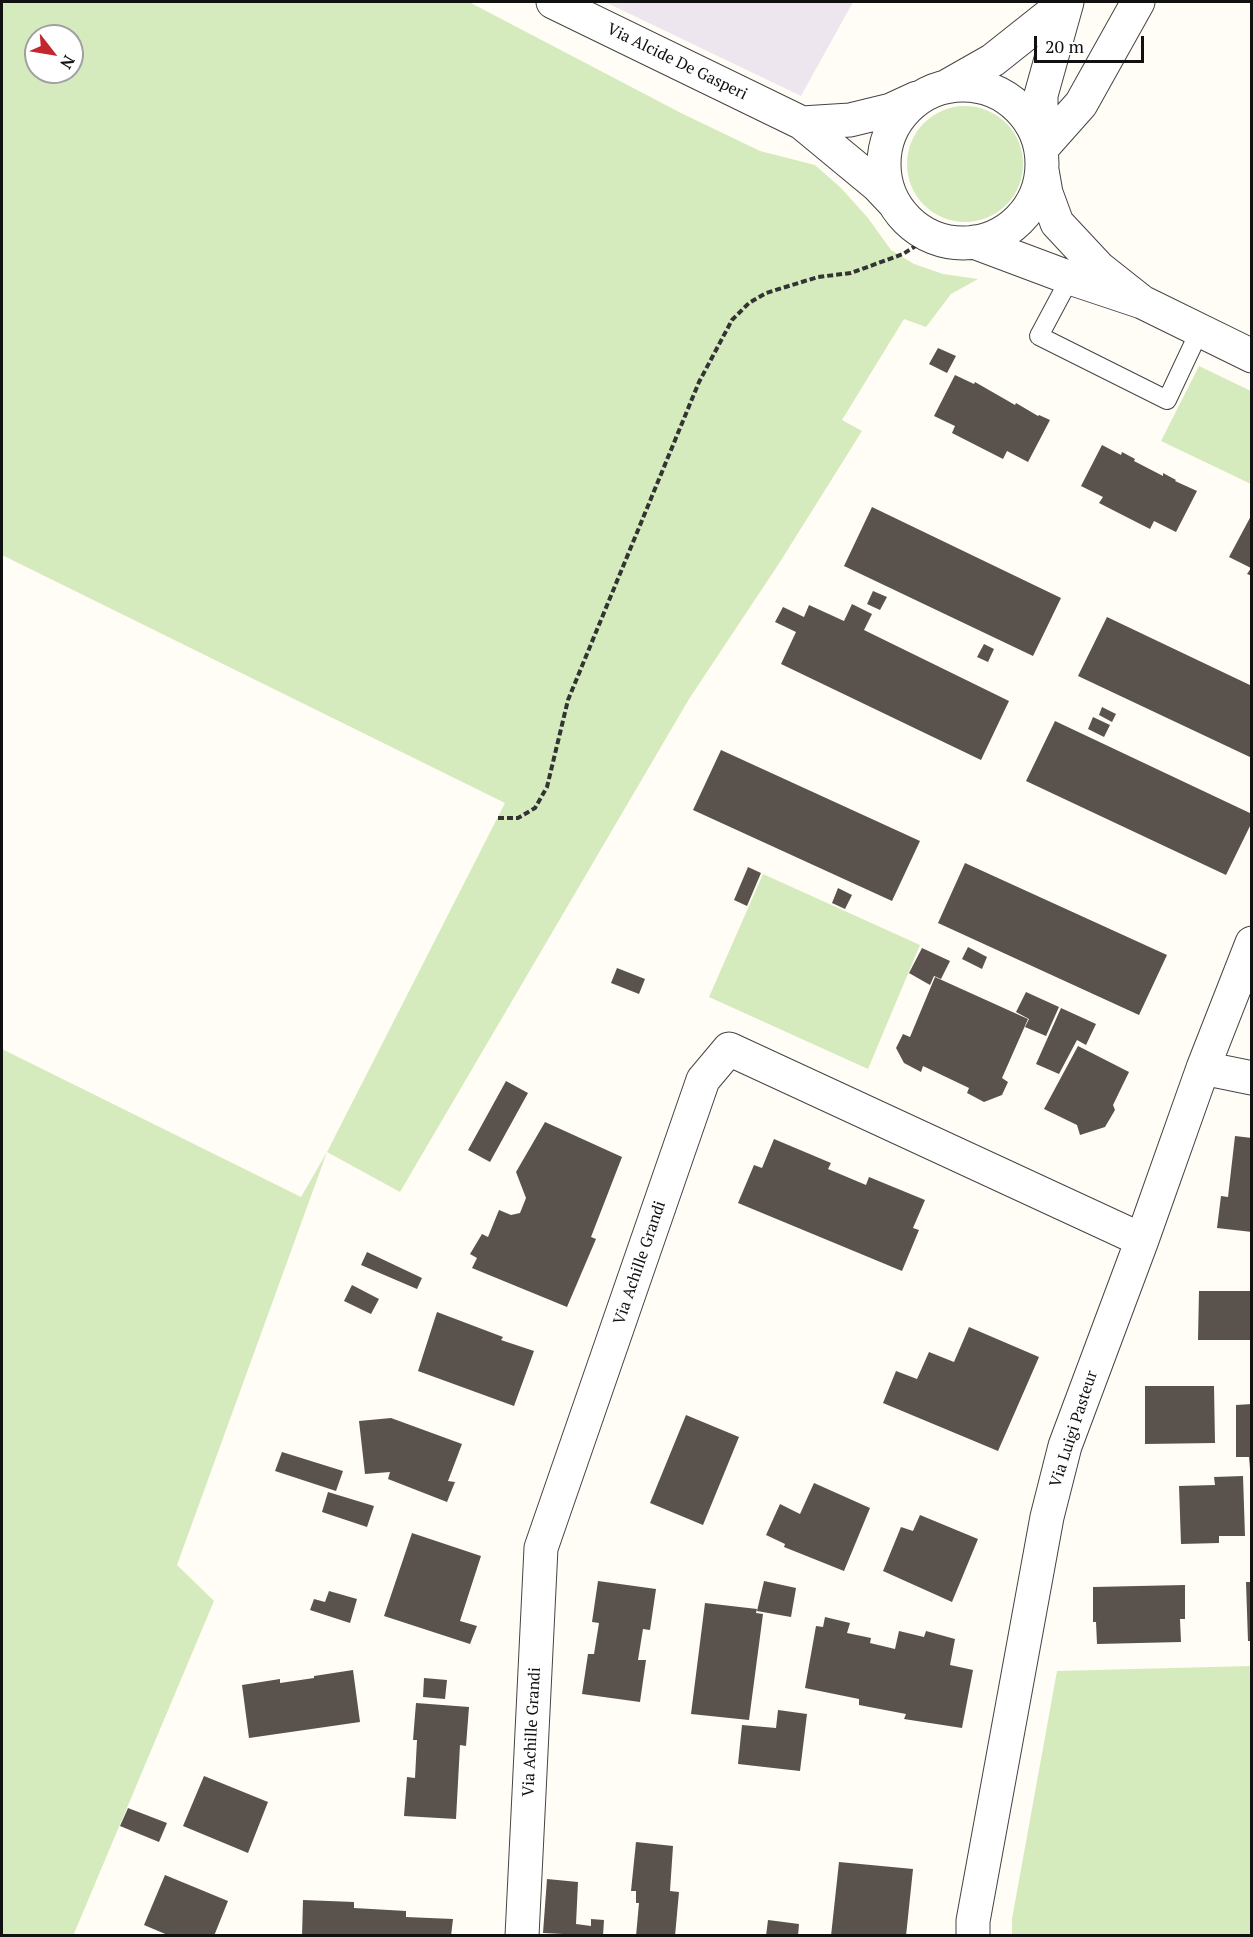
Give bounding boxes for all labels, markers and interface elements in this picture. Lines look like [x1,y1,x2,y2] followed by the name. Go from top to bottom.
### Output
[604,20,750,104] street label: Via Alcide De Gasperi
[24,24,84,84] north arrow
[1037,24,1146,62] scale bar
[1045,34,1084,58] text: 20 m
[55,51,80,73] text: N
[610,1199,670,1327] street label: Via Achille Grandi
[1046,1368,1102,1490] street label: Via Luigi Pasteur
[519,1667,545,1797] street label: Via Achille Grandi

